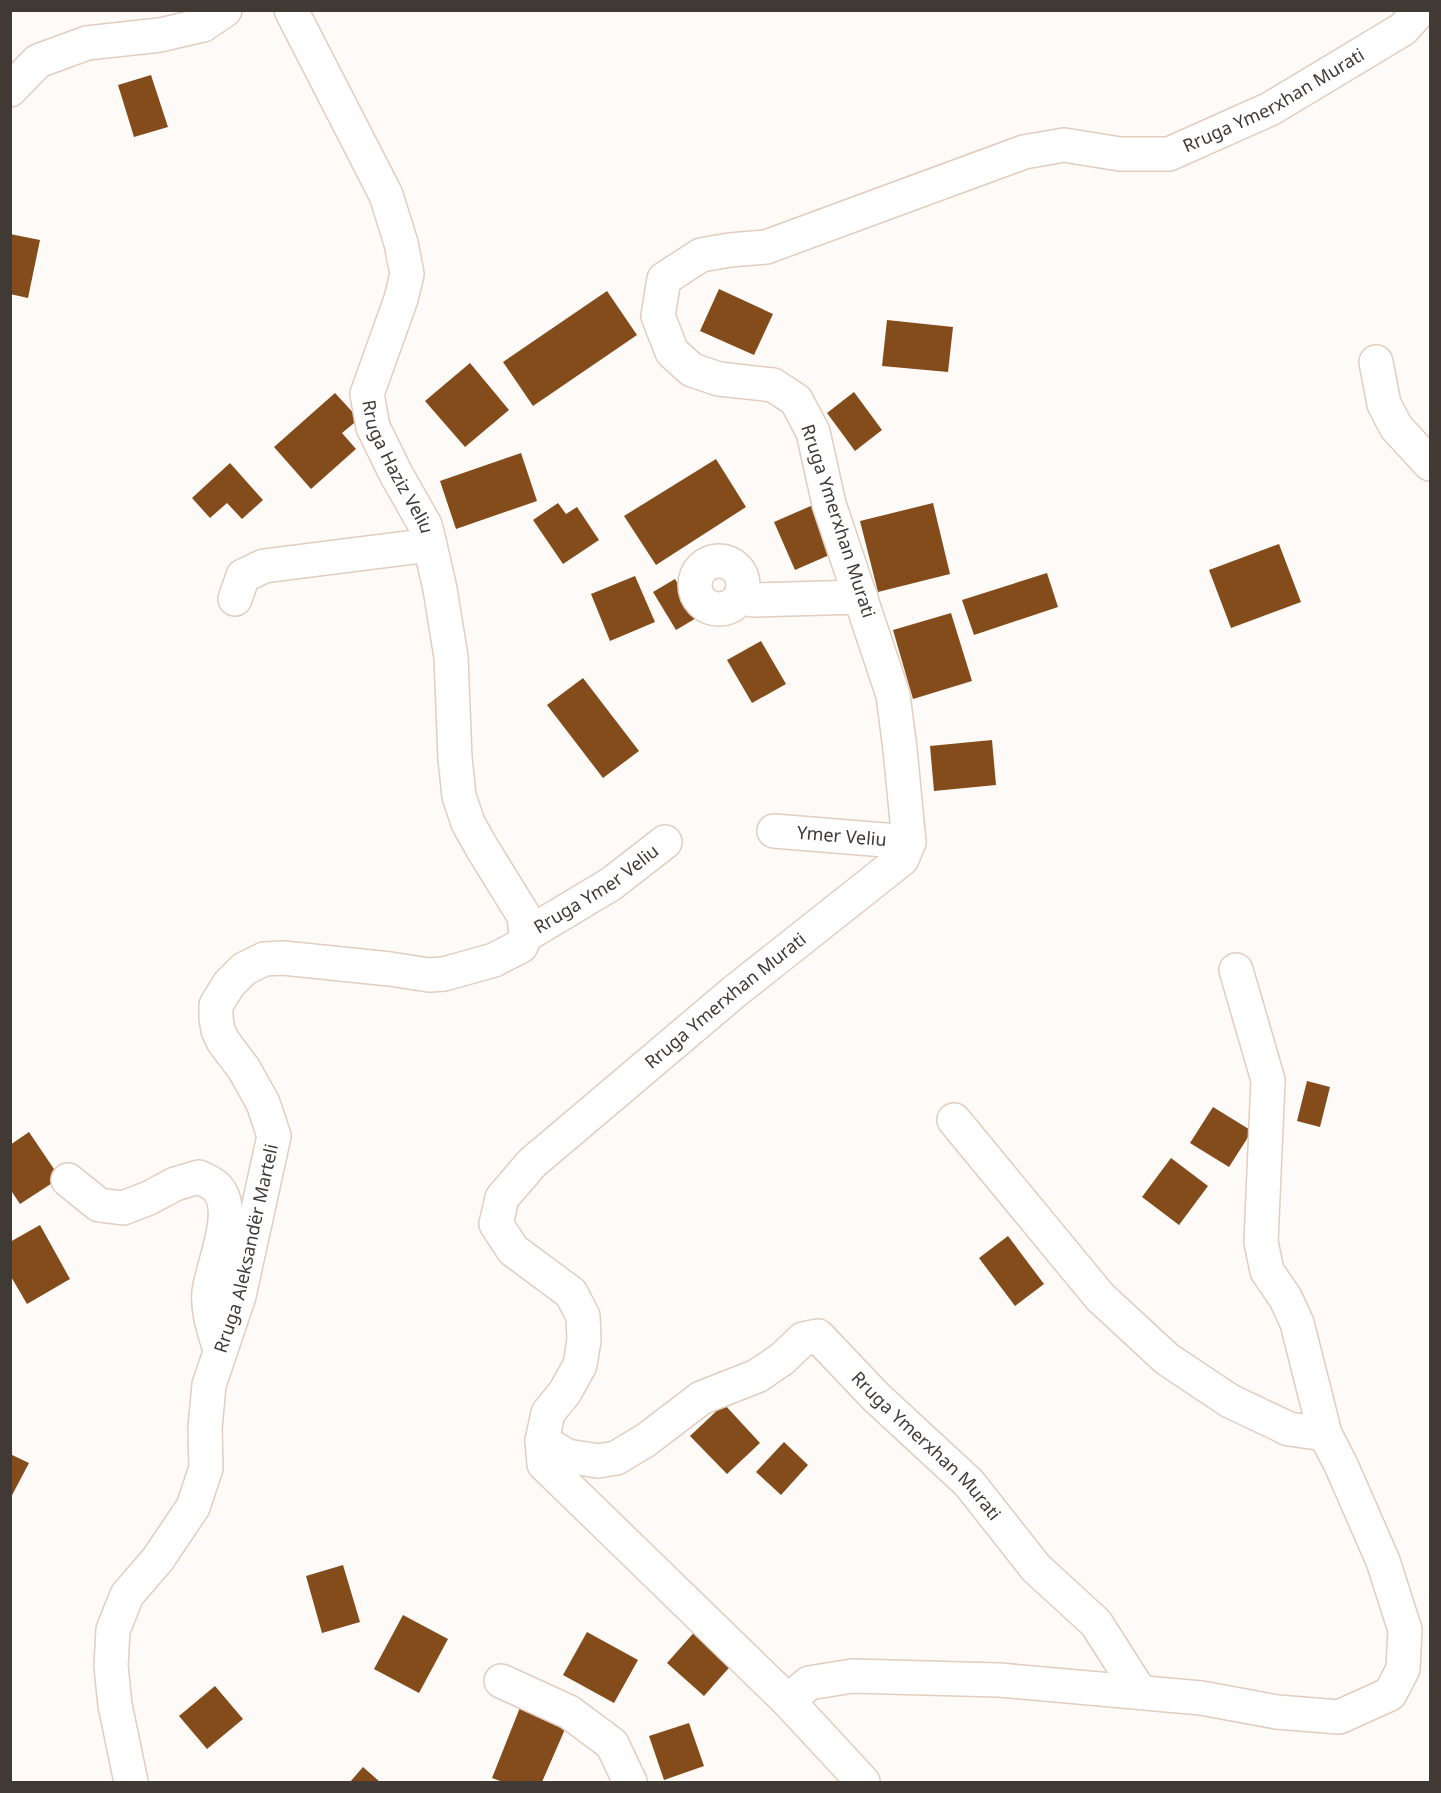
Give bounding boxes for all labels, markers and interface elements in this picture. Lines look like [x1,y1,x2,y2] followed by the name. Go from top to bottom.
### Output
[1179,42,1368,157] street label: Rruga Ymerxhan Murati
[357,398,440,536] street label: Rruga Haziz Veliu
[796,421,882,620] street label: Rruga Ymerxhan Murati
[796,820,888,851] street label: Ymer Veliu
[529,838,663,939] street label: Rruga Ymer Veliu
[639,927,811,1074] street label: Rruga Ymerxhan Murati
[208,1142,283,1356] street label: Rruga Aleksandër Marteli
[847,1366,1007,1525] street label: Rruga Ymerxhan Murati

